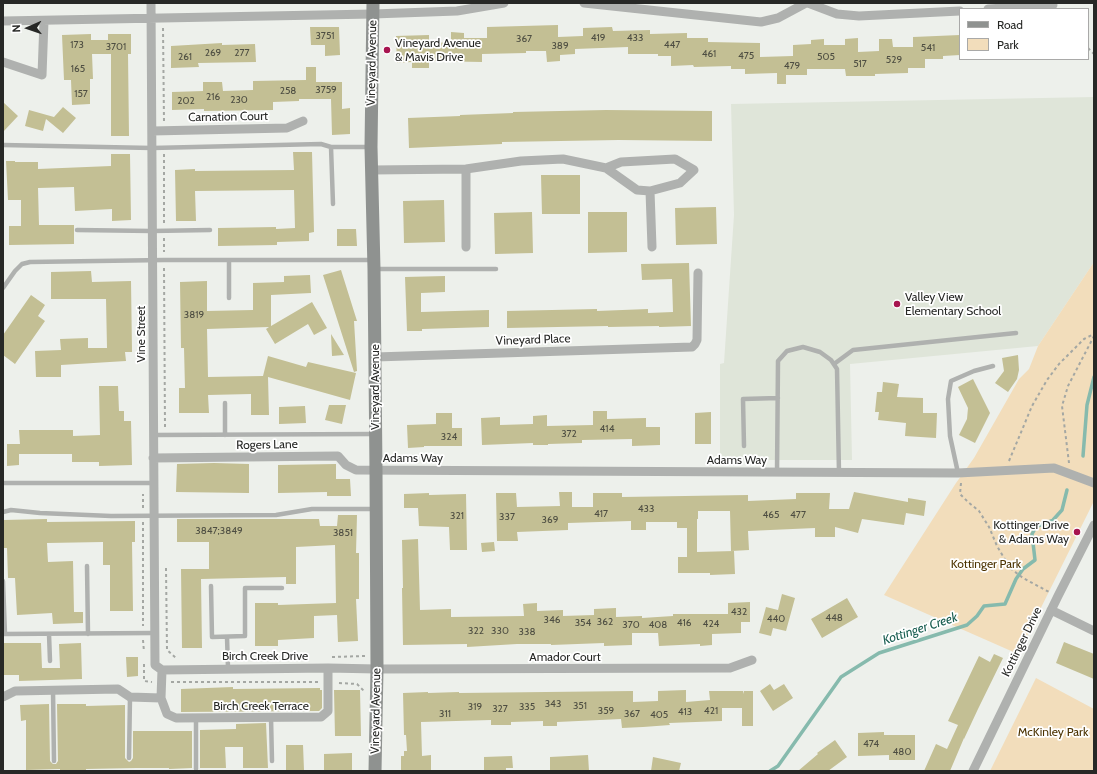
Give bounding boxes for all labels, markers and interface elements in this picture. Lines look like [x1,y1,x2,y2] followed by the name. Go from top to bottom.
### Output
[8,8,48,48] north arrow
[959,8,1089,60] legend
[997,17,1023,32] text: Road
[364,20,380,106] street label: Vineyard Avenue
[9,24,23,33] text: N
[315,30,335,42] house number: 3751
[591,32,605,44] house number: 419
[627,32,643,44] house number: 433
[516,33,532,45] house number: 367
[395,36,481,64] place label: Vineyard Avenue & Mavis Drive
[997,37,1019,52] text: Park
[70,39,84,51] house number: 173
[664,39,680,51] house number: 447
[551,40,569,52] house number: 389
[106,41,126,53] house number: 3701
[921,42,935,54] house number: 541
[382,45,392,55] marker: Vineyard Avenue & Mavis Drive
[205,47,221,59] house number: 269
[234,47,250,59] house number: 277
[702,48,716,60] house number: 461
[738,50,754,62] house number: 475
[178,51,192,63] house number: 261
[817,51,835,63] house number: 505
[886,54,902,66] house number: 529
[853,58,867,70] house number: 517
[784,60,800,72] house number: 479
[71,63,85,75] house number: 165
[315,84,337,96] house number: 3759
[280,85,296,97] house number: 258
[74,88,88,100] house number: 157
[206,91,220,103] house number: 216
[230,94,248,106] house number: 230
[177,95,195,107] house number: 202
[188,109,268,125] street label: Carnation Court
[905,290,1001,318] place label: Valley View Elementary School
[892,299,902,309] marker: Valley View Elementary School
[134,306,148,362] street label: Vine Street
[184,309,204,321] house number: 3819
[495,331,571,349] street label: Vineyard Place
[368,344,382,430] street label: Vineyard Avenue
[600,423,614,435] house number: 414
[561,428,577,440] house number: 372
[441,431,457,443] house number: 324
[236,437,298,453] street label: Rogers Lane
[383,451,443,465] street label: Adams Way
[707,453,767,467] street label: Adams Way
[638,503,654,515] house number: 433
[594,508,608,520] house number: 417
[763,509,779,521] house number: 465
[790,509,806,521] house number: 477
[450,510,464,522] house number: 321
[499,511,515,523] house number: 337
[542,514,558,526] house number: 369
[993,518,1069,546] place label: Kottinger Drive & Adams Way
[195,525,243,537] house number: 3847;3849
[333,527,353,539] house number: 3851
[1072,527,1082,537] marker: Kottinger Drive & Adams Way
[951,557,1021,571] park label: Kottinger Park
[999,605,1045,679] street label: Kottinger Drive
[731,606,747,618] house number: 432
[881,610,959,648] water label: Kottinger Creek
[825,612,843,624] house number: 448
[767,613,785,625] house number: 440
[544,614,560,626] house number: 346
[597,616,613,628] house number: 362
[575,617,591,629] house number: 354
[677,617,691,629] house number: 416
[703,618,719,630] house number: 424
[622,619,640,631] house number: 370
[649,619,667,631] house number: 408
[468,625,484,637] house number: 322
[491,625,509,637] house number: 330
[519,626,535,638] house number: 338
[222,649,308,663] street label: Birch Creek Drive
[529,650,601,664] street label: Amador Court
[368,668,384,754] street label: Vineyard Avenue
[545,698,561,710] house number: 343
[213,699,309,713] street label: Birch Creek Terrace
[573,700,587,712] house number: 351
[468,701,482,713] house number: 319
[519,701,535,713] house number: 335
[492,703,508,715] house number: 327
[598,705,614,717] house number: 359
[704,705,718,717] house number: 421
[678,706,692,718] house number: 413
[439,708,451,720] house number: 311
[624,708,640,720] house number: 367
[650,709,668,721] house number: 405
[1018,725,1088,739] park label: McKinley Park
[863,738,879,750] house number: 474
[893,746,911,758] house number: 480

